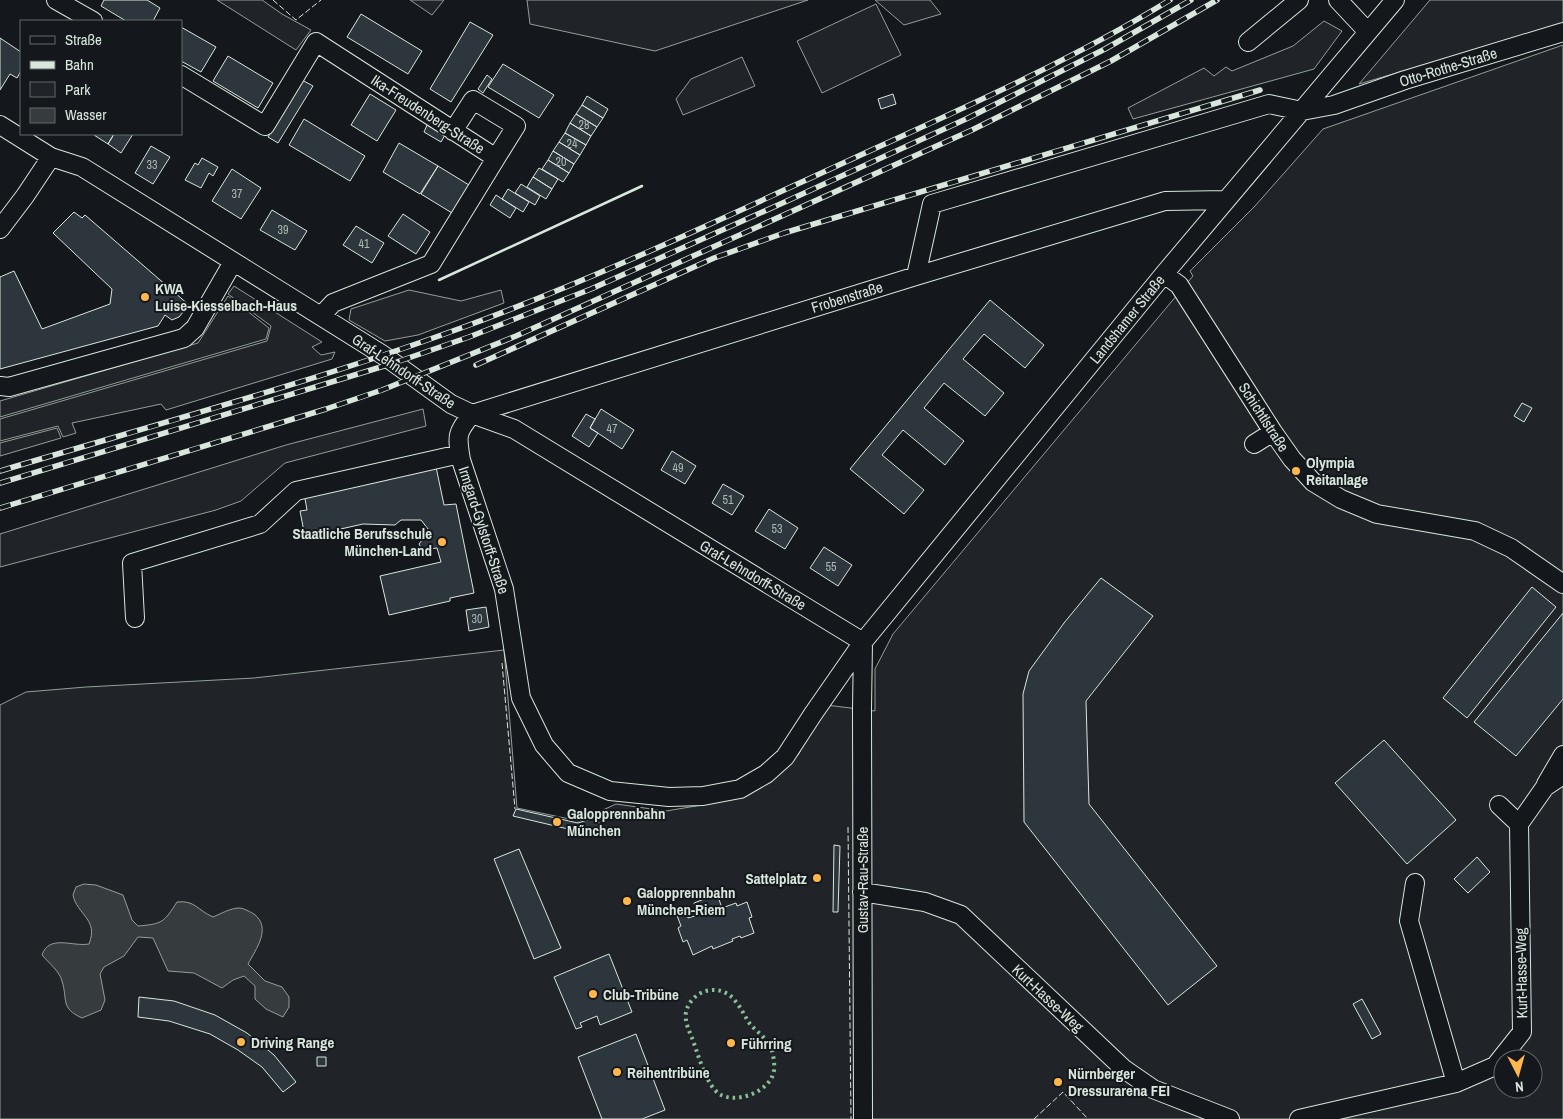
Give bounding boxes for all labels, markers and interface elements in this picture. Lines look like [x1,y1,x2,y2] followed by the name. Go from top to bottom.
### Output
[20,20,182,135] legend
[65,29,102,50] text: Straße
[1397,42,1500,92] street label: Otto-Rothe-Straße
[65,54,94,75] text: Bahn
[367,69,489,159] street label: Ika-Freudenberg-Straße
[65,79,91,100] text: Park
[65,104,106,125] text: Wasser
[579,117,589,133] house number: 28
[567,136,578,152] house number: 24
[556,154,566,170] house number: 20
[147,157,157,173] house number: 33
[232,186,243,202] house number: 37
[278,222,288,238] house number: 39
[359,236,370,252] house number: 41
[1085,270,1169,368] street label: Landshamer Straße
[809,276,886,318] street label: Frobenstraße
[155,278,297,316] place label: KWA Luise-Kiesselbach-Haus
[139,291,151,303] marker: KWA Luise-Kiesselbach-Haus
[348,329,460,414] street label: Graf-Lehndorff-Straße
[1234,378,1294,456] street label: Schichtlstraße
[607,421,618,437] house number: 47
[1306,452,1368,490] place label: Olympia Reitanlage
[673,460,683,476] house number: 49
[453,463,515,597] street label: Irmgard-Gylstorff-Straße
[1290,465,1302,477] marker: Olympia Reitanlage
[723,492,734,508] house number: 51
[772,521,782,537] house number: 53
[293,523,432,561] place label: Staatliche Berufsschule München-Land
[696,535,810,615] street label: Graf-Lehndorff-Straße
[436,536,448,548] marker: Staatliche Berufsschule München-Land
[826,559,837,575] house number: 55
[472,611,482,627] house number: 30
[567,803,665,841] place label: Galopprennbahn Műnchen
[551,816,563,828] marker: Galopprennbahn Műnchen
[852,827,873,933] street label: Gustav-Rau-Straße
[745,868,807,889] place label: Sattelplatz
[811,872,823,884] marker: Sattelplatz
[637,882,735,920] place label: Galopprennbahn München-Riem
[621,895,633,907] marker: Galopprennbahn München-Riem
[1510,927,1532,1019] street label: Kurt-Hasse-Weg
[1008,959,1088,1037] street label: Kurt-Hasse-Weg
[603,984,679,1005] place label: Club-Tribüne
[587,988,599,1000] marker: Club-Tribüne
[251,1032,335,1053] place label: Driving Range
[741,1033,792,1054] place label: Führring
[235,1036,247,1048] marker: Driving Range
[725,1037,737,1049] marker: Führring
[1493,1049,1543,1099] north arrow
[627,1062,710,1083] place label: Reihentribüne
[1068,1063,1170,1101] place label: Nürnberger Dressurarena FEI
[611,1066,623,1078] marker: Reihentribüne
[1052,1076,1064,1088] marker: Nürnberger Dressurarena FEI
[1514,1078,1524,1096] text: N

